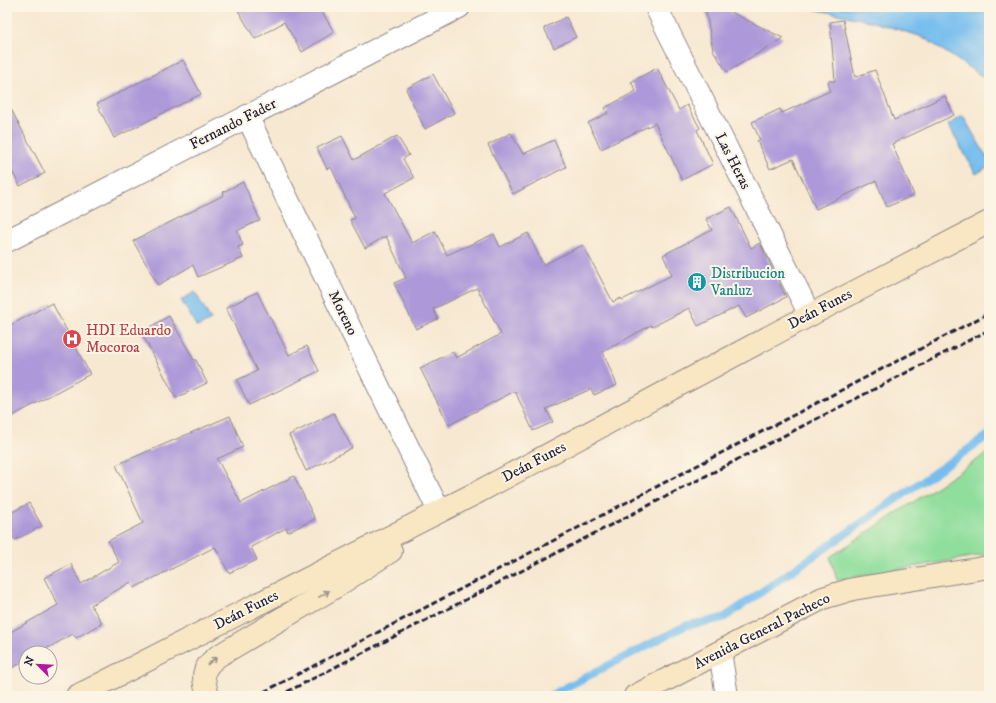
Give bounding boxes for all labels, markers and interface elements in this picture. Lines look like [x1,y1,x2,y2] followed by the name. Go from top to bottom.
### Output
[186,94,280,154] street label: Fernando Fader
[711,130,755,192] street label: Las Heras
[710,264,785,300] place label: Distribucion Vanluz
[686,271,708,293] building icon: Distribucion Vanluz
[785,284,855,334] street label: Deán Funes
[324,287,362,339] street label: Moreno
[86,321,171,357] place label: HDI Eduardo Mocoroa
[61,328,83,350] hospital icon: HDI Eduardo Mocoroa
[499,437,569,487] street label: Deán Funes
[211,586,281,634] street label: Deán Funes
[691,588,833,674] street label: Avenida General Pacheco
[318,590,330,598] one-way arrow
[18,645,58,685] north arrow
[22,654,38,668] text: N
[206,656,217,665] one-way arrow

